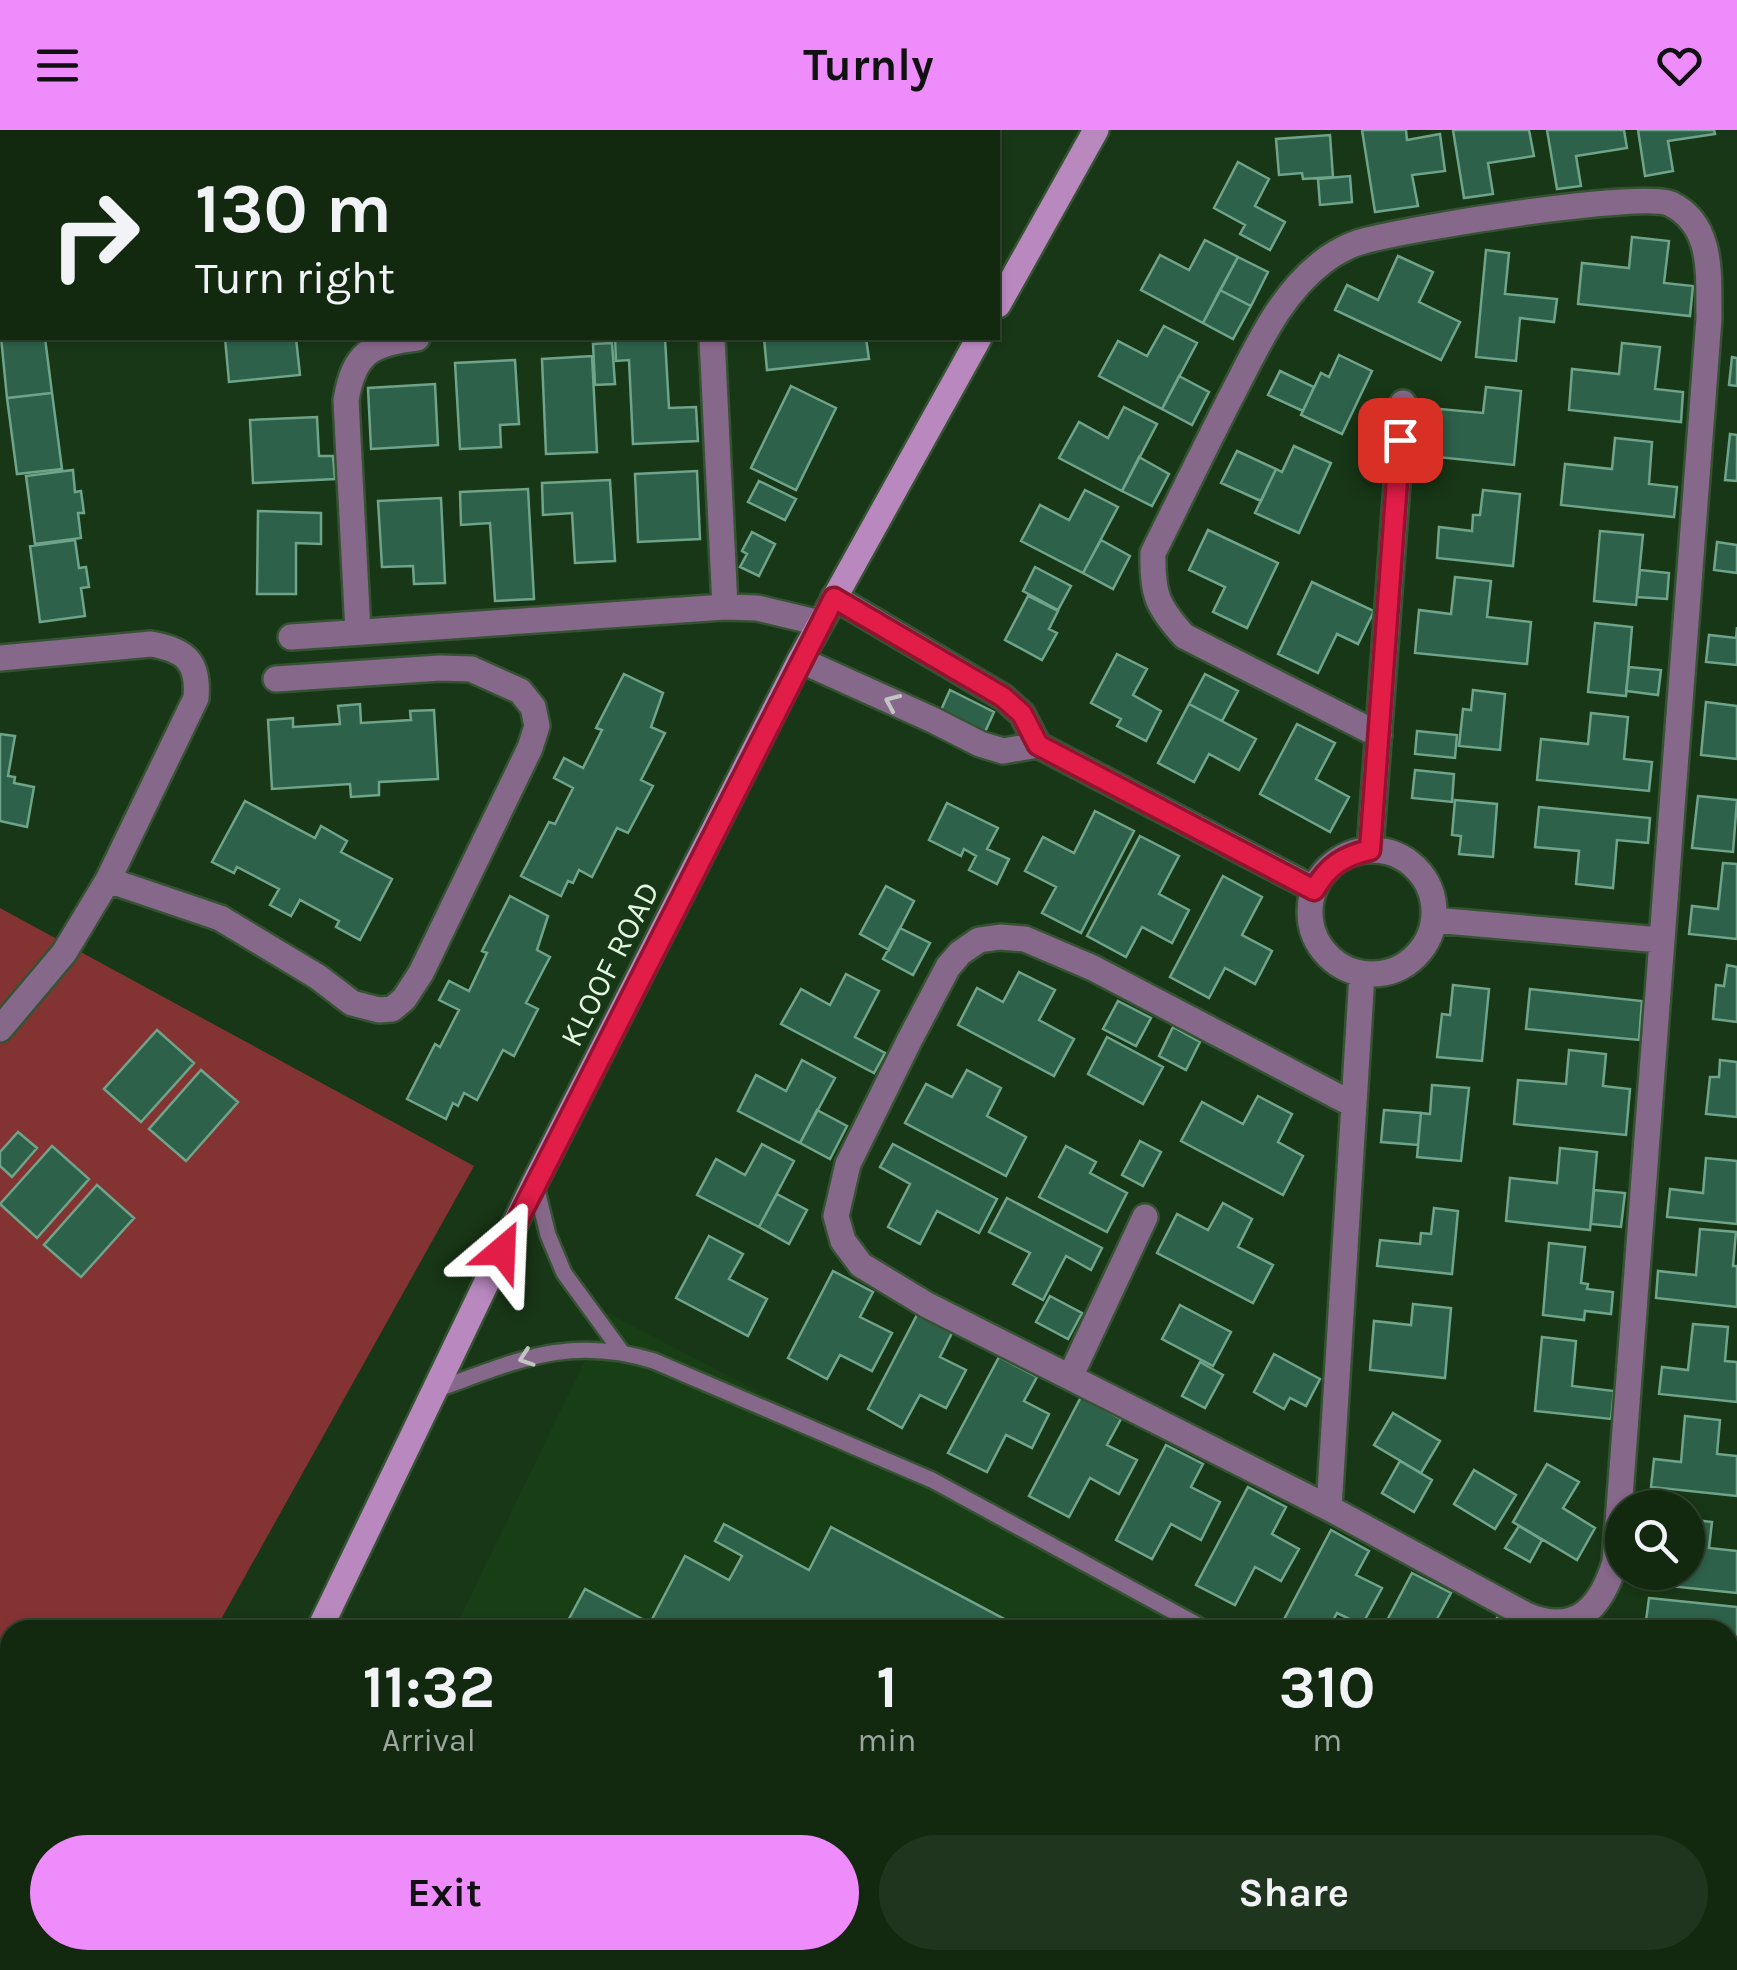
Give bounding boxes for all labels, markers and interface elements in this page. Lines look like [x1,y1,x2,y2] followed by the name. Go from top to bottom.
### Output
[30,38,85,93] icon: menu
[1652,38,1707,93] icon: heart
[803,39,934,91] text: Turnly
[195,168,392,250] text: 130 m
[30,170,160,300] icon: right
[195,252,395,304] text: Turn right
[1358,398,1443,483] pin
[1373,413,1428,468] icon: arrive
[884,694,902,714] one-way arrow
[553,875,667,1053] street label: KLOOF ROAD
[450,1199,554,1303] position arrow
[519,1347,536,1367] one-way arrow
[1605,1490,1705,1590] map controls
[1605,1490,1705,1590] button: search
[362,1652,495,1722] text: 11:32
[876,1652,898,1722] text: 1
[1279,1652,1376,1722] text: 310
[382,1722,476,1759] text: Arrival
[858,1722,916,1759] text: min
[1312,1722,1342,1759] text: m
[30,1835,859,1950] button: Exit
[879,1835,1708,1950] button: Share

